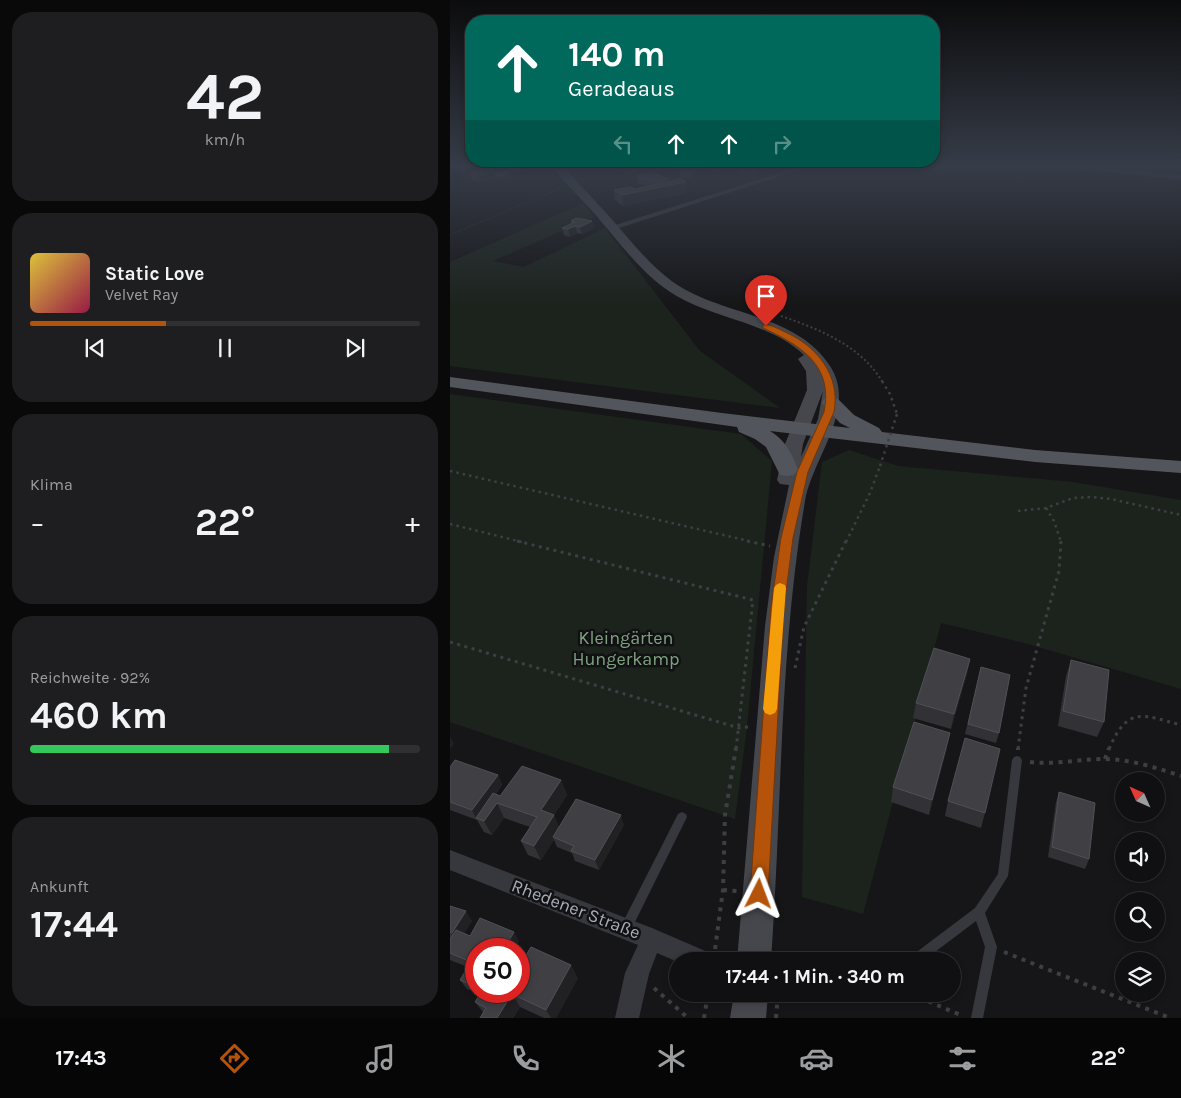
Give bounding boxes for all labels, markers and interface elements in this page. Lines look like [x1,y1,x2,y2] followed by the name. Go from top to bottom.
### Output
[568,34,666,75] text: 140 m
[485,35,550,100] icon: ahead
[186,59,264,135] text: 42
[568,76,675,102] text: Geradeaus
[205,130,245,149] text: km/h
[609,130,637,158] icon: left
[662,130,690,158] icon: ahead
[715,130,743,158] icon: ahead
[768,130,796,158] icon: right
[105,263,204,285] text: Static Love
[745,275,787,326] pin
[752,282,780,310] icon: arrive
[105,285,178,304] text: Velvet Ray
[81,334,109,362] icon: previous
[211,334,239,362] icon: pause
[341,334,369,362] icon: next
[30,475,73,494] text: Klima
[195,500,255,545] text: 22°
[30,506,45,539] text: −
[405,506,420,539] text: +
[572,627,680,670] park label: Kleingärten Hungerkamp
[30,668,150,687] text: Reichweite · 92%
[30,693,168,738] text: 460 km
[1115,772,1165,822] north arrow
[1115,772,1165,1002] map controls
[1115,832,1165,882] button: sound
[732,867,784,919] position arrow
[508,874,644,944] street label: Rhedener Straße
[30,877,89,896] text: Ankunft
[1115,892,1165,942] button: search
[30,902,118,947] text: 17:44
[465,938,530,1003] speed limit sign: 50
[1115,952,1165,1002] button: layers
[725,966,905,988] text: 17:44 · 1 Min. · 340 m
[217,1041,252,1076] icon: directions
[363,1041,398,1076] icon: music
[508,1041,543,1076] icon: phone
[654,1041,689,1076] icon: climate
[799,1041,834,1076] icon: car
[945,1041,980,1076] icon: filters
[55,1045,107,1071] text: 17:43
[1090,1045,1126,1071] text: 22°

